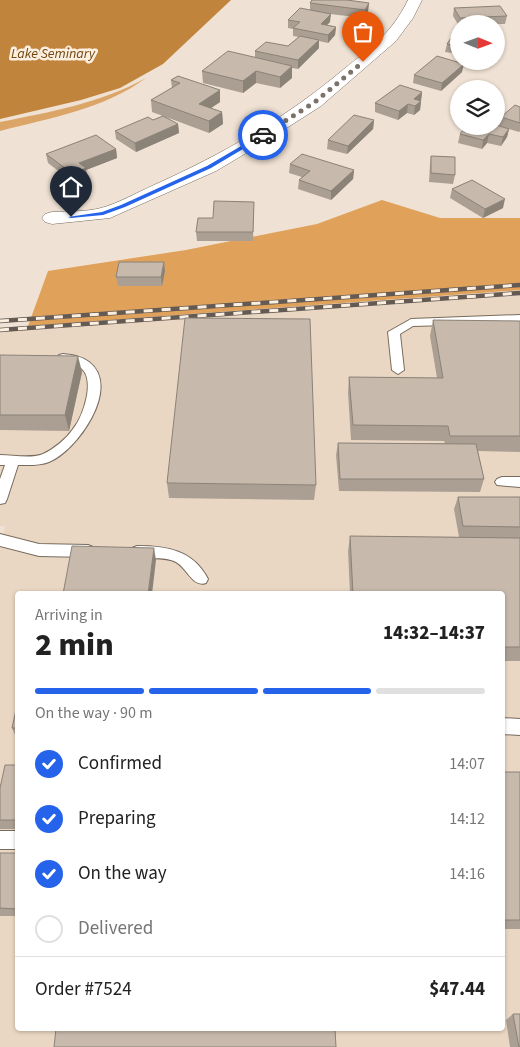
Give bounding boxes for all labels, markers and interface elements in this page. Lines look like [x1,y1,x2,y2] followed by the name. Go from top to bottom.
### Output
[342,11,384,62] pin
[450,15,505,70] north arrow
[450,15,505,135] map controls
[349,18,377,46] icon: bag
[11,44,96,64] water label: Lake Seminary
[450,80,505,135] button: layers
[238,110,288,160] courier
[249,121,277,149] icon: car
[50,166,92,217] pin
[57,173,85,201] icon: home
[35,604,103,626] text: Arriving in
[383,620,485,647] text: 14:32–14:37
[35,622,114,668] text: 2 min
[35,702,152,724] text: On the way · 90 m
[35,750,63,778] icon: check
[78,750,162,777] text: Confirmed
[449,753,485,775] text: 14:07
[35,805,63,833] icon: check
[78,805,156,832] text: Preparing
[449,808,485,830] text: 14:12
[35,860,63,888] icon: check
[78,860,167,887] text: On the way
[449,863,485,885] text: 14:16
[78,915,153,942] text: Delivered
[35,976,132,1003] text: Order #7524
[429,976,485,1003] text: $47.44

